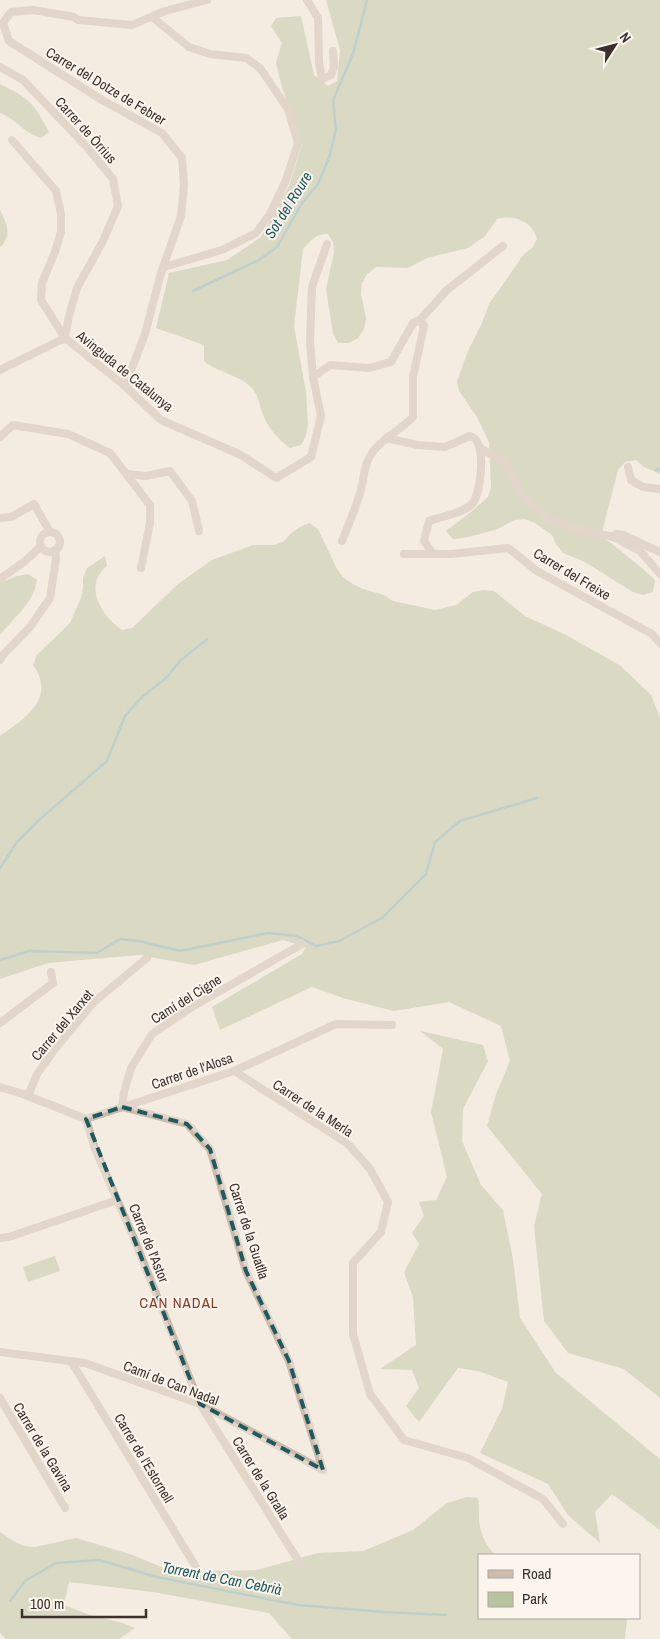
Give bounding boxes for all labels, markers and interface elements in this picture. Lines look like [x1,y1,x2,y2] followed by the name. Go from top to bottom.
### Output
[590,20,640,70] north arrow
[616,29,635,46] text: N
[43,43,169,129] street label: Carrer del Dotze de Febrer
[51,93,121,167] street label: Carrer de Òrrius
[259,167,317,242] water label: Sot del Roure
[72,326,177,416] street label: Avinguda de Catalunya
[530,544,614,604] street label: Carrer del Freixe
[147,970,225,1028] street label: Camí del Cigne
[27,986,97,1064] street label: Carrer del Xarxet
[149,1048,236,1093] street label: Carrer de l'Alosa
[269,1075,357,1141] street label: Carrer de la Merla
[225,1181,273,1282] street label: Carrer de la Guatlla
[125,1201,173,1285] street label: Carrer de l'Astor
[139,1292,219,1313] district label: CAN NADAL
[121,1357,221,1409] street label: Camí de Can Nadal
[9,1399,77,1495] street label: Carrer de la Gavina
[110,1410,178,1506] street label: Carrer de l'Estornell
[228,1433,294,1523] street label: Carrer de la Gralla
[478,1554,640,1619] legend
[160,1556,284,1600] water label: Torrent de Can Cebrià
[522,1563,551,1584] text: Road
[22,1586,146,1618] scale bar
[522,1588,548,1609] text: Park
[30,1593,64,1614] text: 100 m

